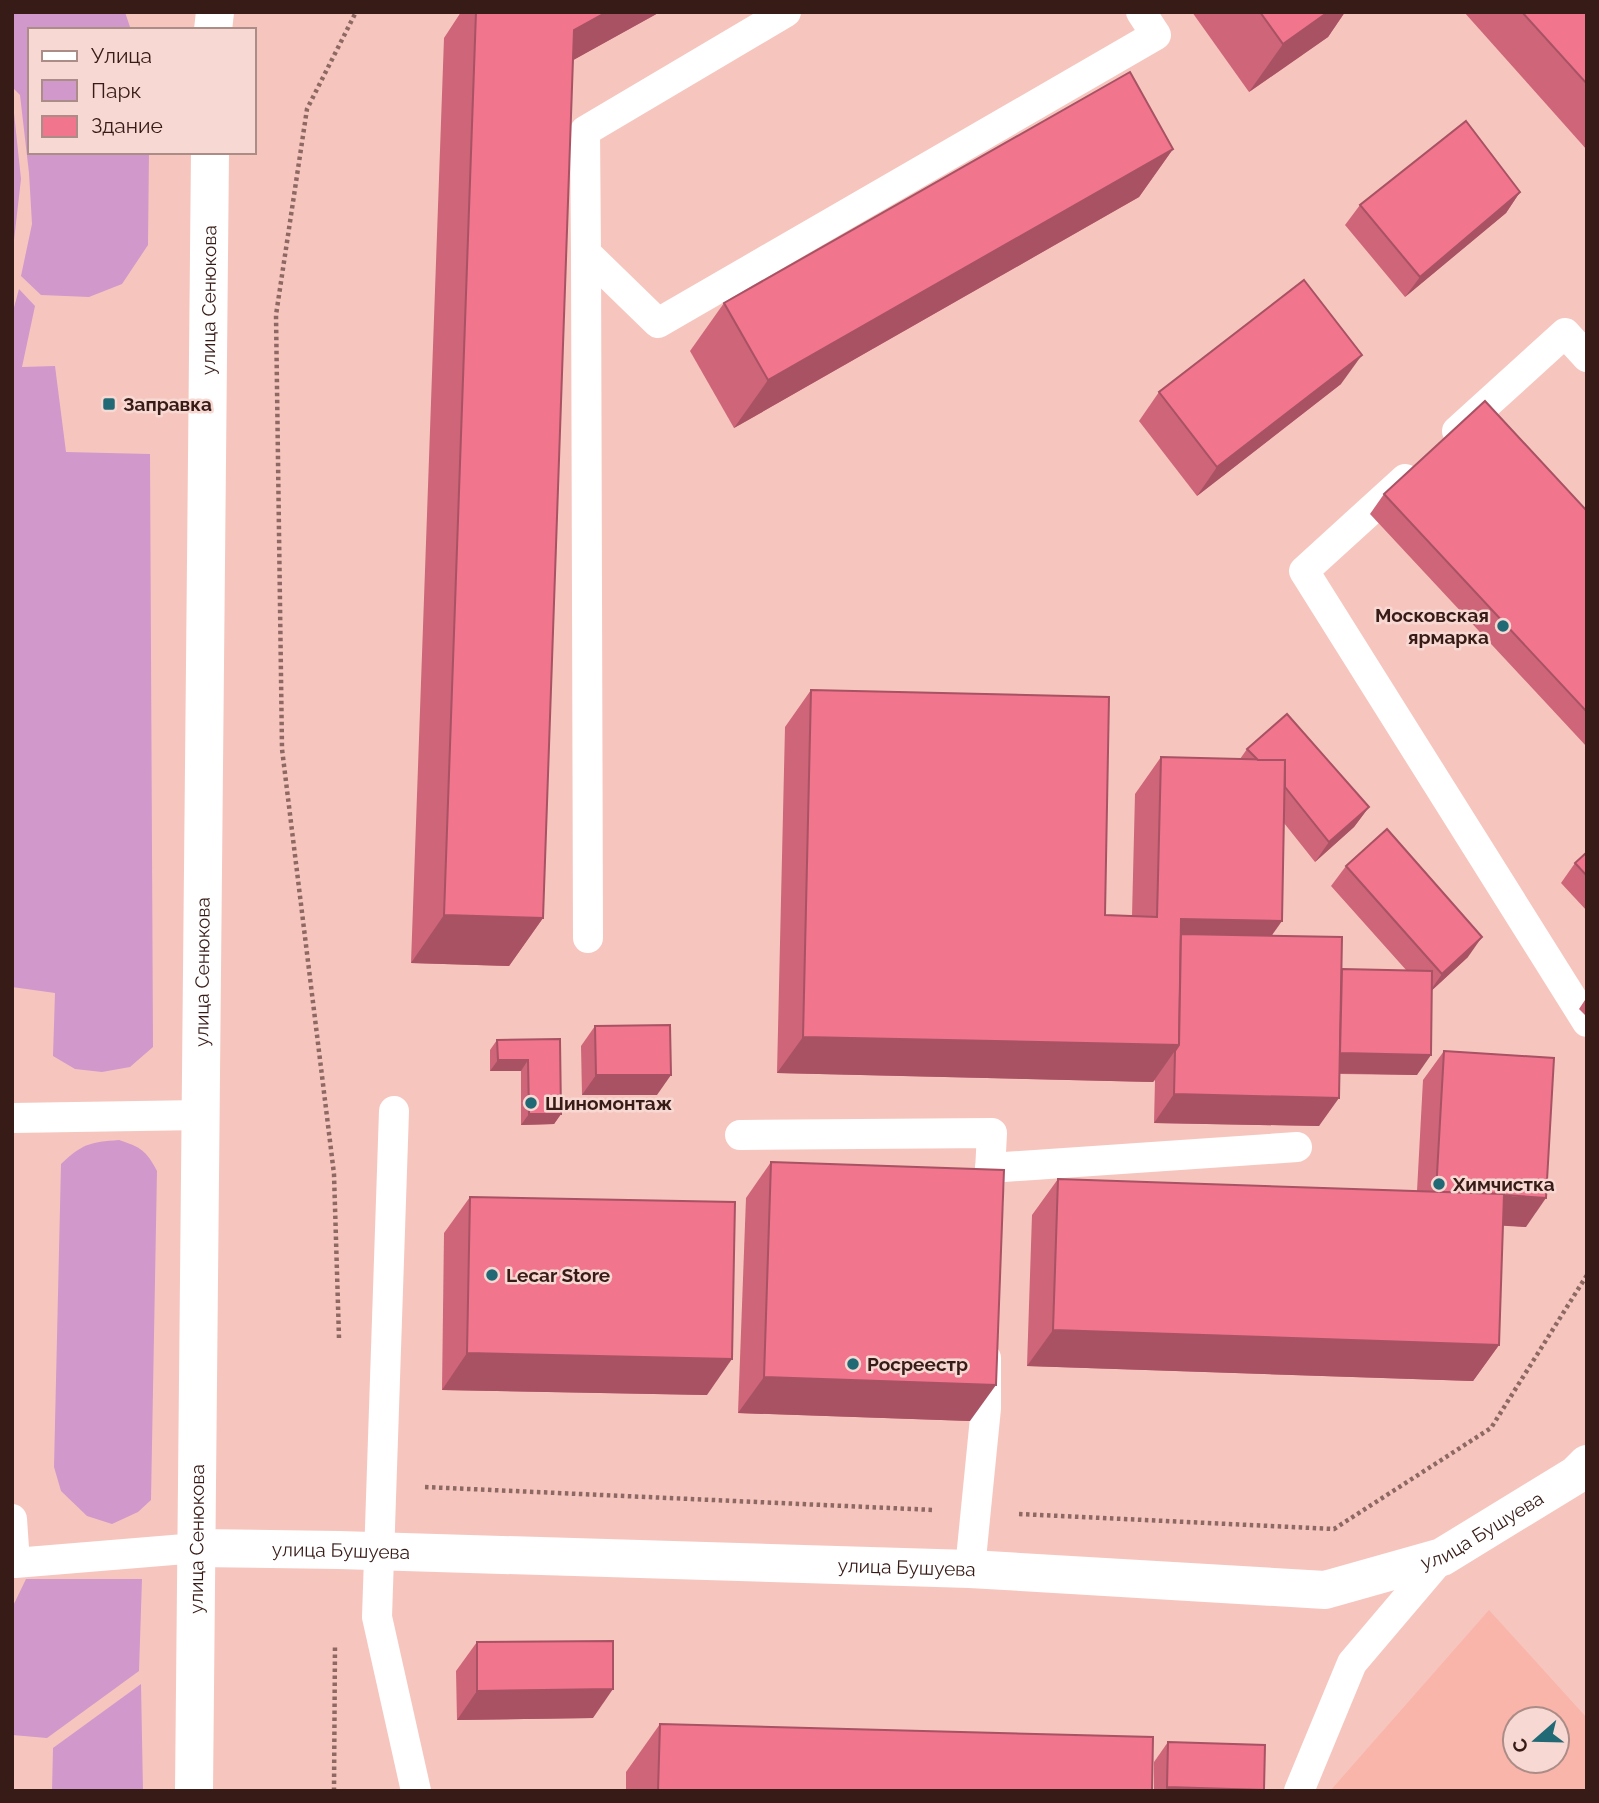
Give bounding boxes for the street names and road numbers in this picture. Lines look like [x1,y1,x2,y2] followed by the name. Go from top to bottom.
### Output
[197,225,220,375] street label: улица Сенюкова
[190,897,214,1047] street label: улица Сенюкова
[185,1464,208,1614] street label: улица Сенюкова
[1418,1487,1547,1573] street label: улица Бушуева
[272,1538,410,1563] street label: улица Бушуева
[837,1554,976,1580] street label: улица Бушуева

